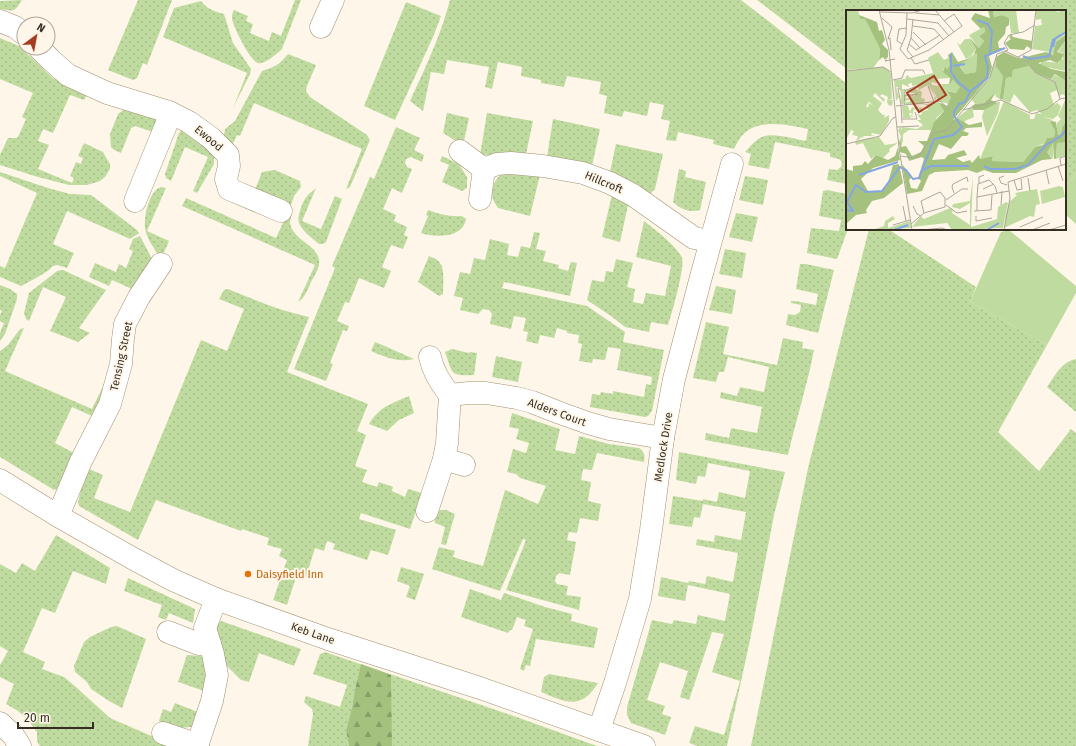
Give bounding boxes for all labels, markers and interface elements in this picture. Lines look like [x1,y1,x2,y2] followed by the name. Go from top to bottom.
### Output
[846,10,1066,230] inset map
[16,16,56,56] north arrow
[34,20,48,35] text: N
[192,123,226,154] street label: Ewood
[583,169,625,196] street label: Hillcroft
[108,320,135,392] street label: Tensing Street
[526,396,588,429] street label: Alders Court
[652,411,675,483] street label: Medlock Drive
[256,568,324,581] place label: Daisyfield Inn
[243,569,253,579] marker: Daisyfield Inn
[289,620,336,647] street label: Keb Lane
[18,704,93,730] scale bar
[24,711,50,725] text: 20 m

